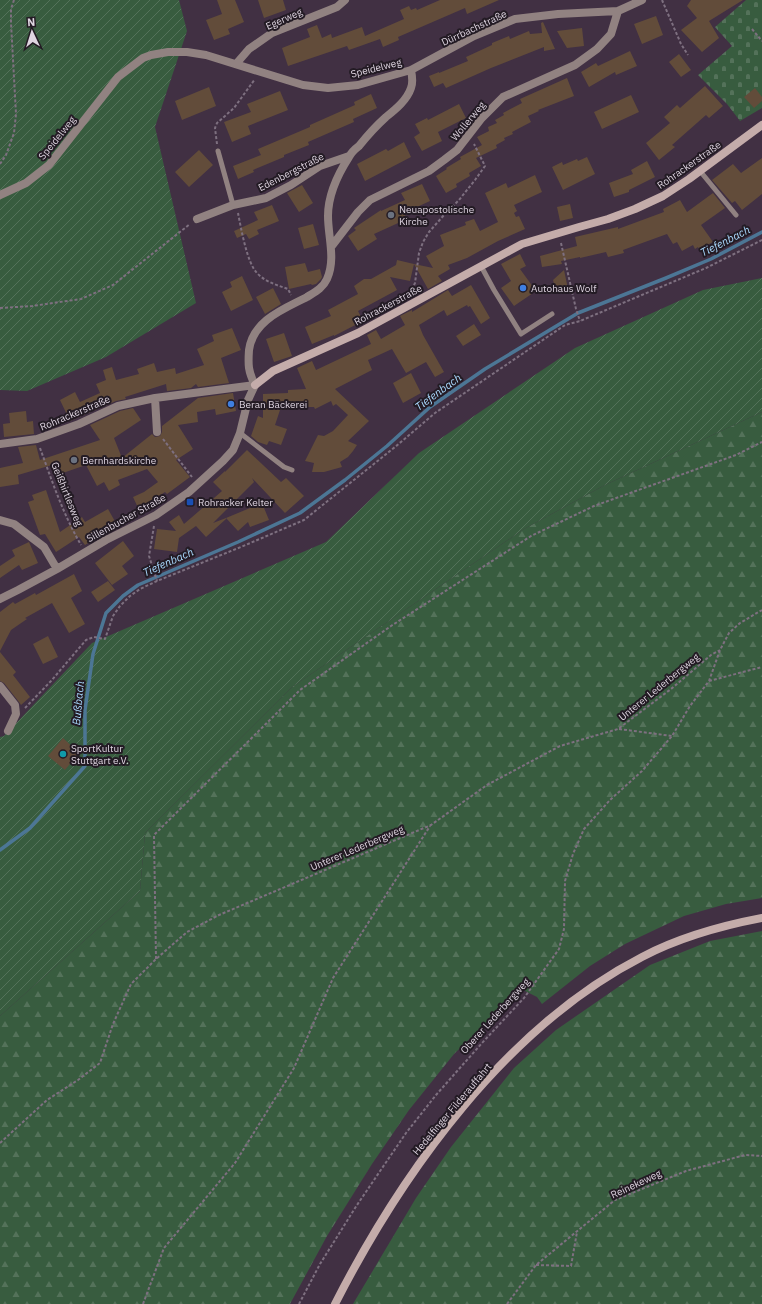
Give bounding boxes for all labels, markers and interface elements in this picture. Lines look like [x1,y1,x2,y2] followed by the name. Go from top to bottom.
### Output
[264,5,305,33] street label: Egerweg
[439,7,509,49] street label: Dürrbachstraße
[12,12,52,52] north arrow
[27,15,36,29] text: N
[349,55,403,81] street label: Speidelweg
[448,98,489,143] street label: Wollerweg
[36,113,79,162] street label: Speidelweg
[655,138,724,192] street label: Rohrackerstraße
[256,150,326,194] street label: Edenbergstraße
[399,203,475,228] place label: Neuapostolische Kirche
[386,210,396,220] marker: Neuapostolische Kirche
[698,222,752,260] water label: Tiefenbach
[352,281,425,328] street label: Rohrackerstraße
[531,282,597,295] place label: Autohaus Wolf
[518,283,528,293] marker: Autohaus Wolf
[412,370,464,414] water label: Tiefenbach
[38,392,113,434] street label: Rohrackerstraße
[239,398,307,411] place label: Beran Bäckerei
[226,399,236,409] marker: Beran Bäckerei
[82,454,157,467] place label: Bernhardskirche
[69,455,79,465] marker: Bernhardskirche
[48,460,86,529] street label: Geißhirtlesweg
[84,491,168,545] street label: Sillenbucher Straße
[198,496,273,509] place label: Rohracker Kelter
[185,497,195,507] marker: Rohracker Kelter
[140,545,196,579] water label: Tiefenbach
[616,650,703,724] street label: Unterer Lederbergweg
[69,680,87,726] water label: Bußbach
[71,742,129,767] place label: SportKultur Stuttgart e.V.
[58,749,68,759] marker: SportKultur Stuttgart e.V.
[308,822,406,874] street label: Unterer Lederbergweg
[458,975,533,1057] street label: Oberer Lederbergweg
[410,1060,495,1158] street label: Hedelfinger Filderauffahrt
[609,1166,664,1201] street label: Reinekeweg

